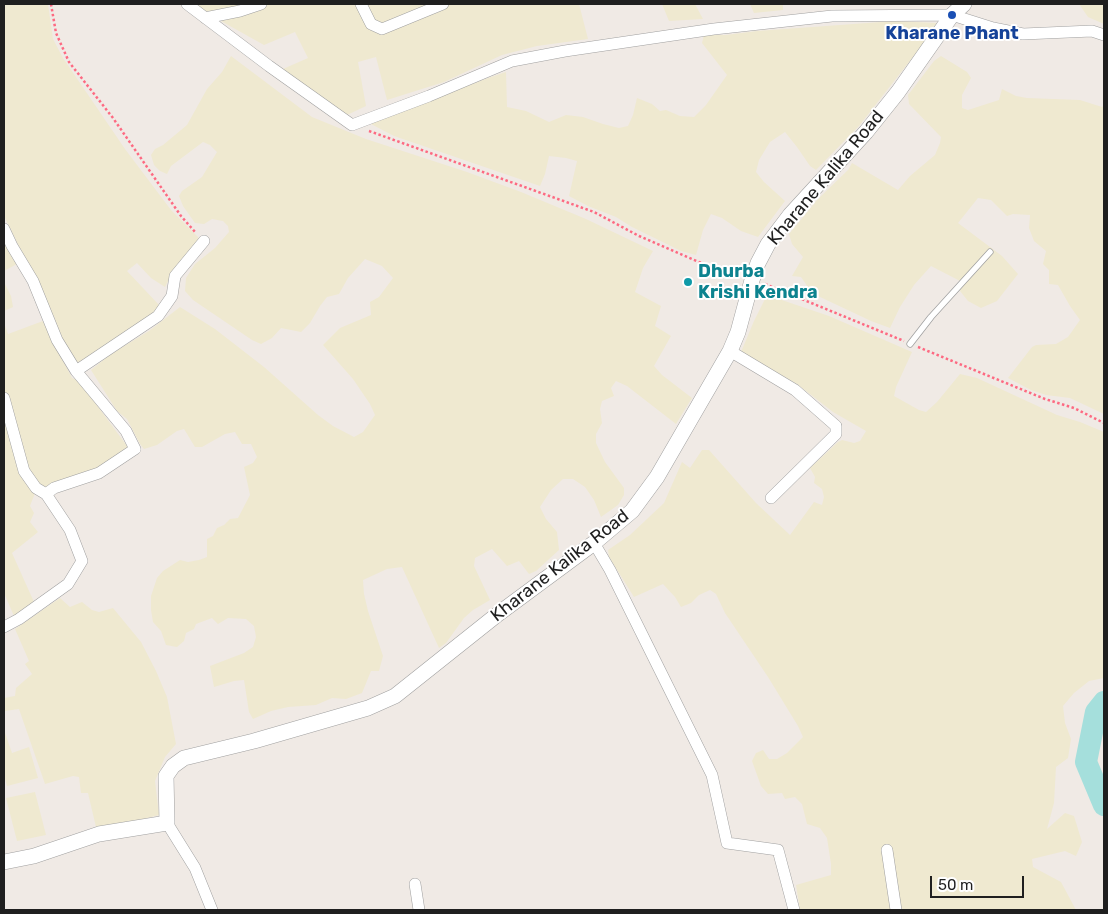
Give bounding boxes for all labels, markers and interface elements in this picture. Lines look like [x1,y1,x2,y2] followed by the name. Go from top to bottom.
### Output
[946,9,958,21] marker: Kharane Phant
[885,23,1019,45] place label: Kharane Phant
[763,106,889,250] street label: Kharane Kalika Road
[698,261,818,304] place label: Dhurba Krishi Kendra
[682,276,694,288] marker: Dhurba Krishi Kendra
[487,505,633,627] street label: Kharane Kalika Road
[933,866,1027,898] scale bar
[938,876,973,894] text: 50 m

